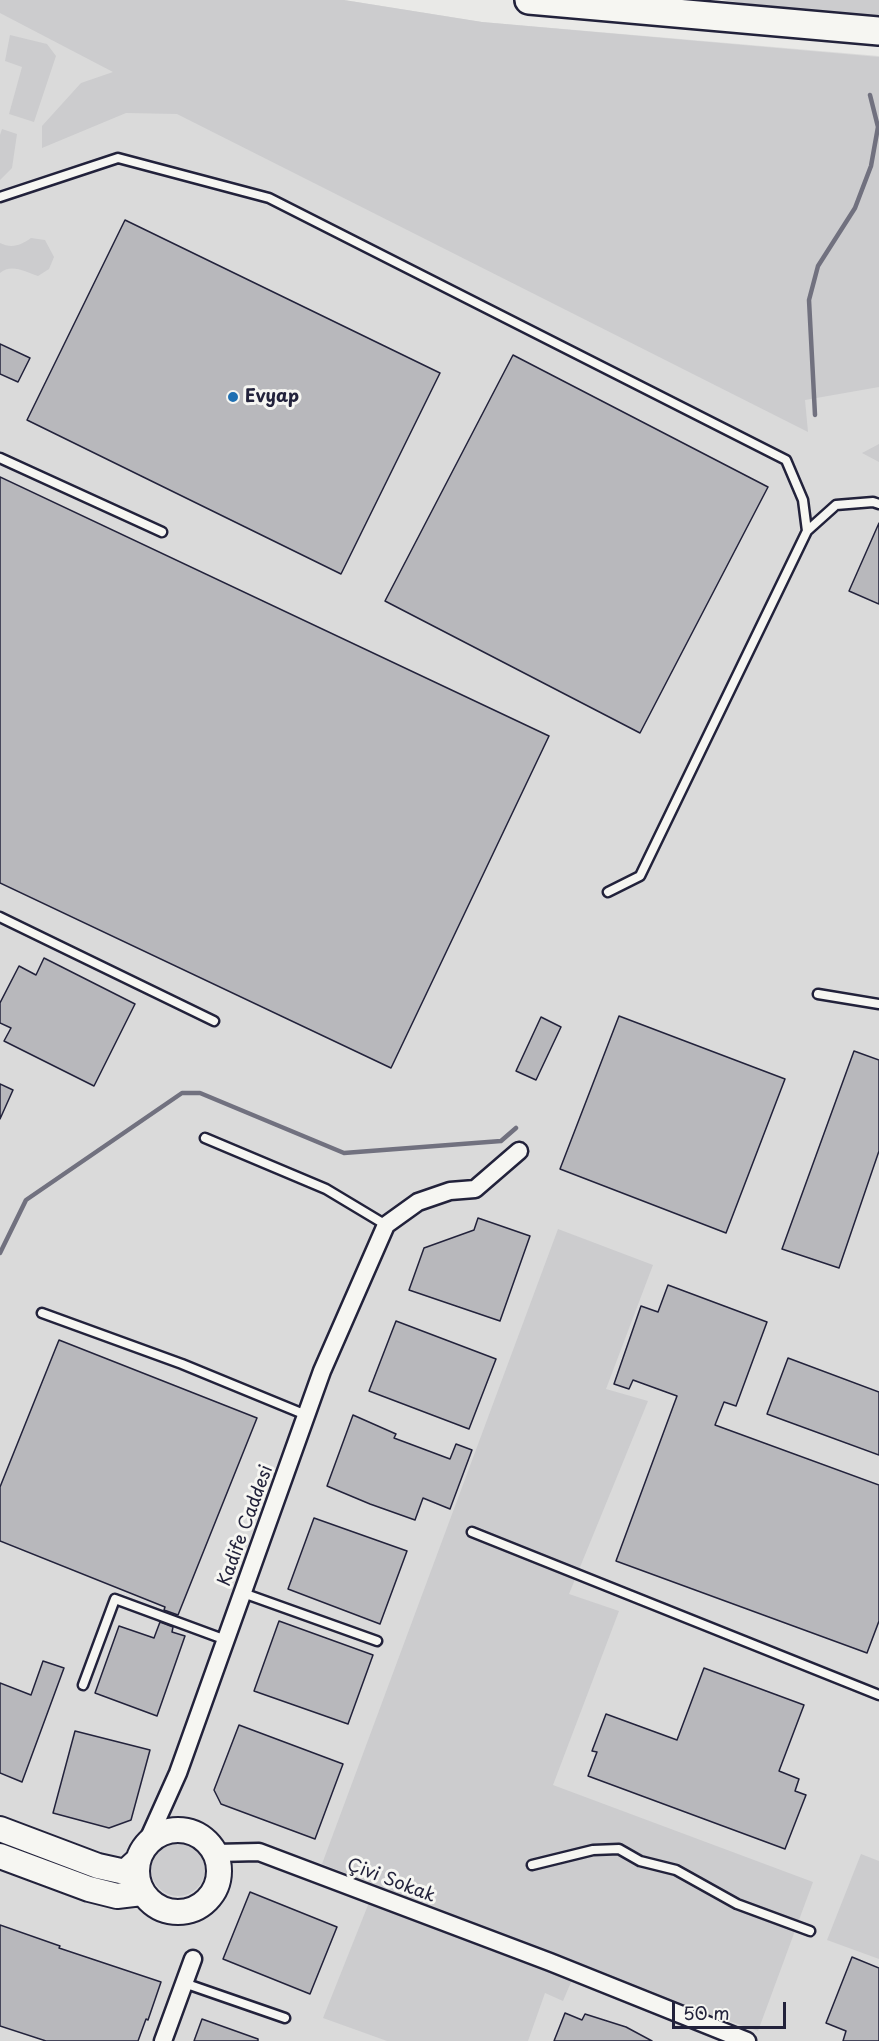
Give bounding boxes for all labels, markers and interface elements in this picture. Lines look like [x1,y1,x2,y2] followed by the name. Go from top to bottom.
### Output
[245,386,299,408] place label: Evyap
[226,390,240,404] marker: Evyap
[214,1462,278,1590] street label: Kadife Caddesi
[344,1854,438,1908] street label: Çivi Sokak
[675,1990,789,2028] scale bar
[683,1999,730,2026] text: 50 m

